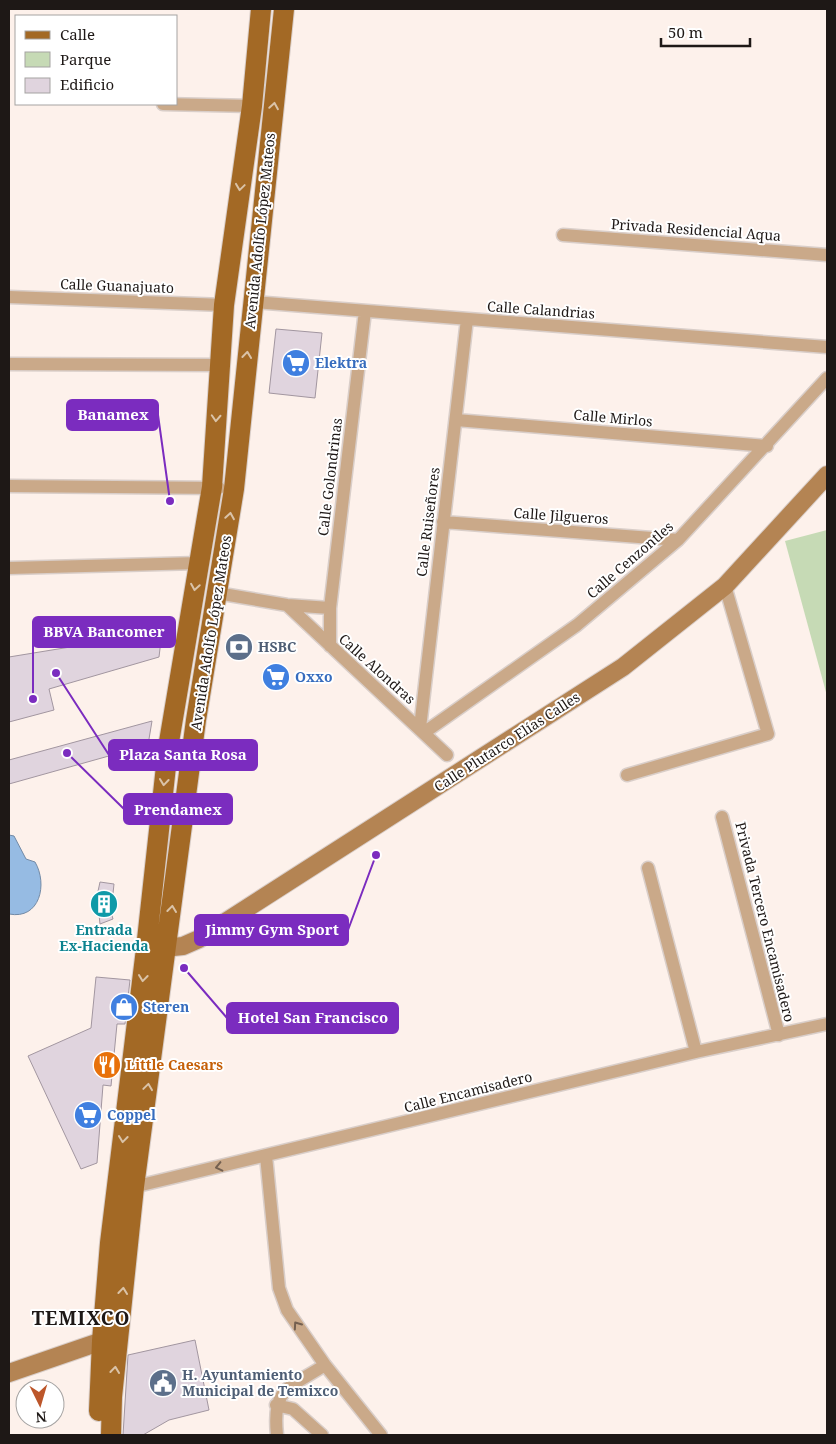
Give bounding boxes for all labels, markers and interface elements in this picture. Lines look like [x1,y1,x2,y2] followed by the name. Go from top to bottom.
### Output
[15,15,178,105] legend
[661,15,750,47] scale bar
[668,22,703,42] text: 50 m
[60,24,95,44] text: Calle
[60,49,111,69] text: Parque
[60,74,114,94] text: Edificio
[268,102,279,110] one-way arrow
[240,132,279,330] street label: Avenida Adolfo López Mateos
[236,182,246,191] one-way arrow
[610,214,782,245] street label: Privada Residencial Aqua
[60,274,174,297] street label: Calle Guanajuato
[487,296,596,323] street label: Calle Calandrias
[281,348,311,378] supermarket icon: Elektra
[242,351,253,359] one-way arrow
[315,353,367,372] place label: Elektra
[67,400,158,430] callout: Banamex
[77,404,149,424] text: Banamex
[573,405,653,430] street label: Calle Mirlos
[210,414,221,422] one-way arrow
[313,417,346,537] street label: Calle Golondrinas
[411,466,444,578] street label: Calle Ruiseñores
[513,503,609,528] street label: Calle Jilgueros
[224,512,234,521] one-way arrow
[582,517,677,602] street label: Calle Cenzontles
[186,534,235,732] street label: Avenida Adolfo López Mateos
[191,582,201,591] one-way arrow
[33,617,175,647] callout: BBVA Bancomer
[43,621,165,641] text: BBVA Bancomer
[335,629,420,708] street label: Calle Alondras
[224,632,254,662] bank icon: HSBC
[258,637,296,656] place label: HSBC
[261,662,291,692] supermarket icon: Oxxo
[295,667,333,686] place label: Oxxo
[430,687,583,796] street label: Calle Plutarco Elías Calles
[109,740,257,770] callout: Plaza Santa Rosa
[119,744,247,764] text: Plaza Santa Rosa
[159,778,170,786] one-way arrow
[124,794,232,824] callout: Prendamex
[134,799,222,819] text: Prendamex
[731,820,800,1024] street label: Privada Tercero Encamisadero
[89,889,119,919] building icon: Entrada Ex-Hacienda
[166,904,177,912] one-way arrow
[195,915,348,945] callout: Jimmy Gym Sport
[204,919,339,939] text: Jimmy Gym Sport
[59,920,149,955] place label: Entrada Ex-Hacienda
[138,974,149,982] one-way arrow
[109,992,139,1022] shop icon: Steren
[143,997,189,1016] place label: Steren
[227,1003,398,1033] callout: Hotel San Francisco
[238,1007,388,1027] text: Hotel San Francisco
[92,1050,122,1080] restaurant icon: Little Caesars
[126,1055,223,1074] place label: Little Caesars
[402,1066,534,1117] street label: Calle Encamisadero
[142,1083,153,1091] one-way arrow
[73,1100,103,1130] supermarket icon: Coppel
[107,1105,156,1124] place label: Coppel
[118,1136,129,1144] one-way arrow
[214,1161,223,1172] one-way arrow
[117,1287,128,1295] one-way arrow
[32,1305,130,1331] district label: TEMIXCO
[294,1321,303,1331] one-way arrow
[182,1365,338,1400] place label: H. Ayuntamiento Municipal de Temixco
[109,1366,120,1374] one-way arrow
[148,1368,178,1398] public building icon: H. Ayuntamiento Municipal de Temixco
[15,1379,65,1429] north arrow
[35,1408,48,1427] text: N

